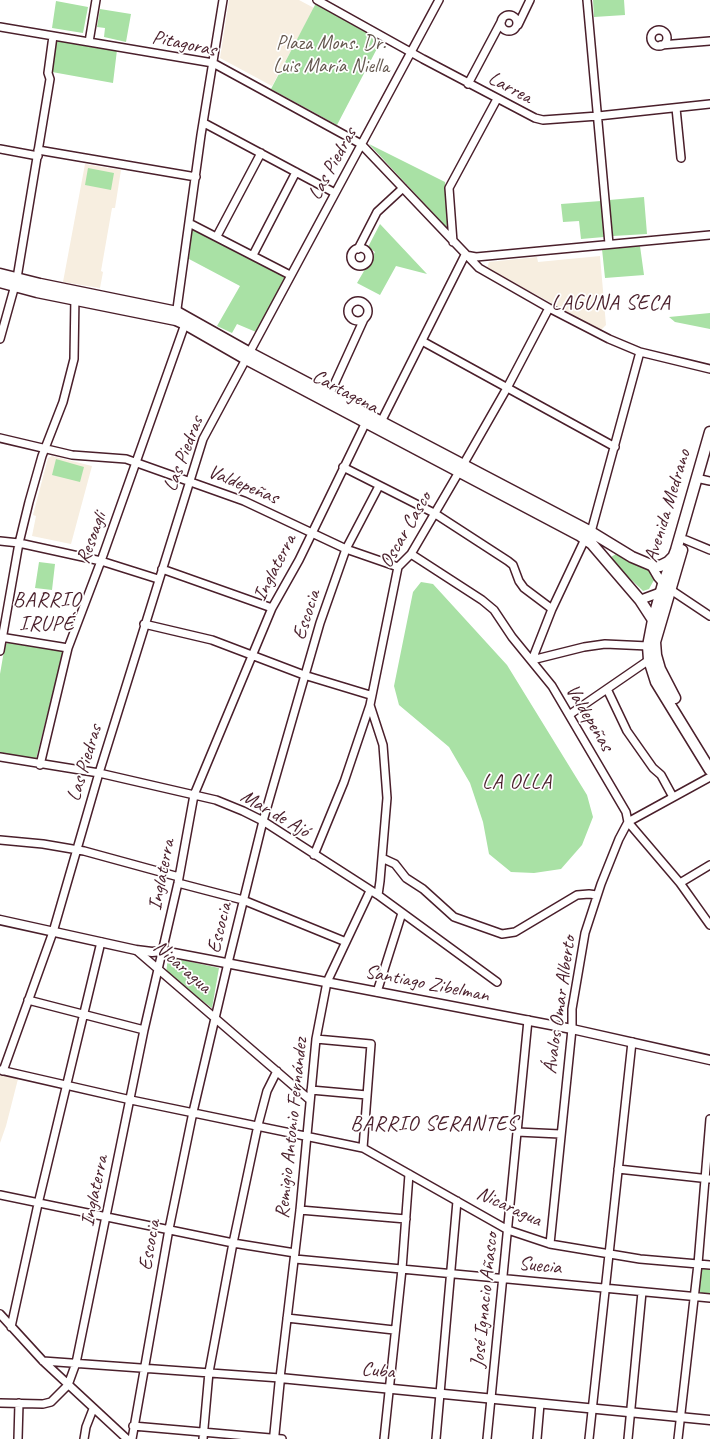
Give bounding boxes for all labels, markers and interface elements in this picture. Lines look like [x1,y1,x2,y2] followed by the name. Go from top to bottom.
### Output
[150,26,218,62] street label: Pitagoras
[273,32,389,79] park label: Plaza Mons. Dr. Luis María Niella
[484,67,536,109] street label: Larrea
[303,124,363,204] street label: Las Piedras
[551,290,671,316] district label: LAGUNA SECA
[308,365,382,419] street label: Cartagena
[159,413,209,495] street label: Las Piedras
[639,447,697,565] street label: Avenida Medrano
[204,460,282,510] street label: Valdepeñas
[375,488,437,572] street label: Oscar Casco
[72,509,112,567] street label: Resoagli
[248,531,302,605] street label: Inglaterra
[14,587,80,637] district label: BARRIO IRUPÉ
[288,587,326,643] street label: Escocia
[560,680,618,756] street label: Valdepeñas
[62,722,108,804] street label: Las Piedras
[482,769,552,795] district label: LA OLLA
[236,785,314,843] street label: Mar de Ajó
[143,837,181,913] street label: Inglaterra
[202,900,238,956] street label: Escocia
[538,934,582,1076] street label: Ávalos Omar Alberto
[148,935,216,999] street label: Nicaragua
[363,960,491,1008] street label: Santiago Zibelman
[271,1036,313,1220] street label: Remigio Antonio Fernández
[352,1111,516,1137] district label: BARRIO SERANTES
[76,1153,114,1229] street label: Inglaterra
[473,1182,545,1232] street label: Nicaragua
[134,1218,166,1272] street label: Escocia
[466,1231,504,1369] street label: José Ignacio Añasco
[517,1252,563,1280] street label: Suecia
[360,1357,396,1385] street label: Cuba

